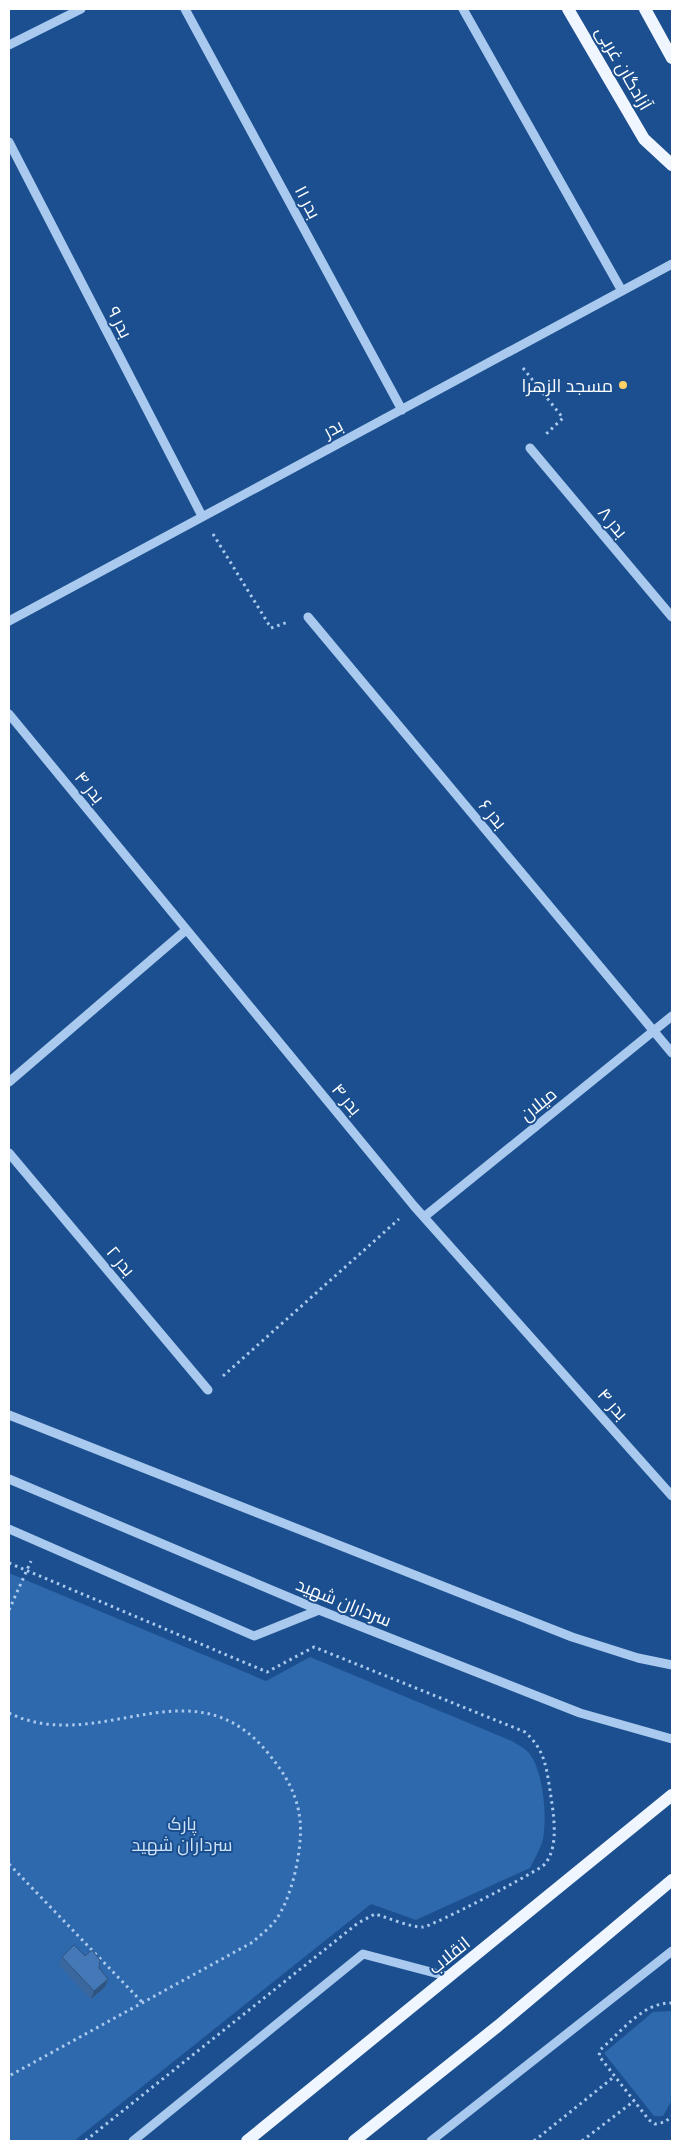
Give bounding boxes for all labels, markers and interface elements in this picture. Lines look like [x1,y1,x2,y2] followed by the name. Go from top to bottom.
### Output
[590,21,658,115] street label: آزادگان غربی
[289,181,327,223] street label: بدر ۱۱
[101,302,139,342] street label: بدر ۹
[522,373,613,398] place label: مسجد الزهرا
[617,379,629,391] marker: مسجد الزهرا
[318,412,347,444] street label: بدر
[592,501,634,543] street label: بدر ۸
[69,765,111,809] street label: بدر ۴
[473,794,513,834] street label: بدر ۶
[326,1077,368,1121] street label: بدر ۴
[514,1081,562,1127] street label: میلان
[101,1240,141,1282] street label: بدر ۲
[592,1383,634,1425] street label: بدر ۴
[293,1572,395,1632] street label: سرداران شهید
[132,1811,232,1857] park label: پارک سرداران شهید
[423,1930,475,1980] street label: انقلاب

